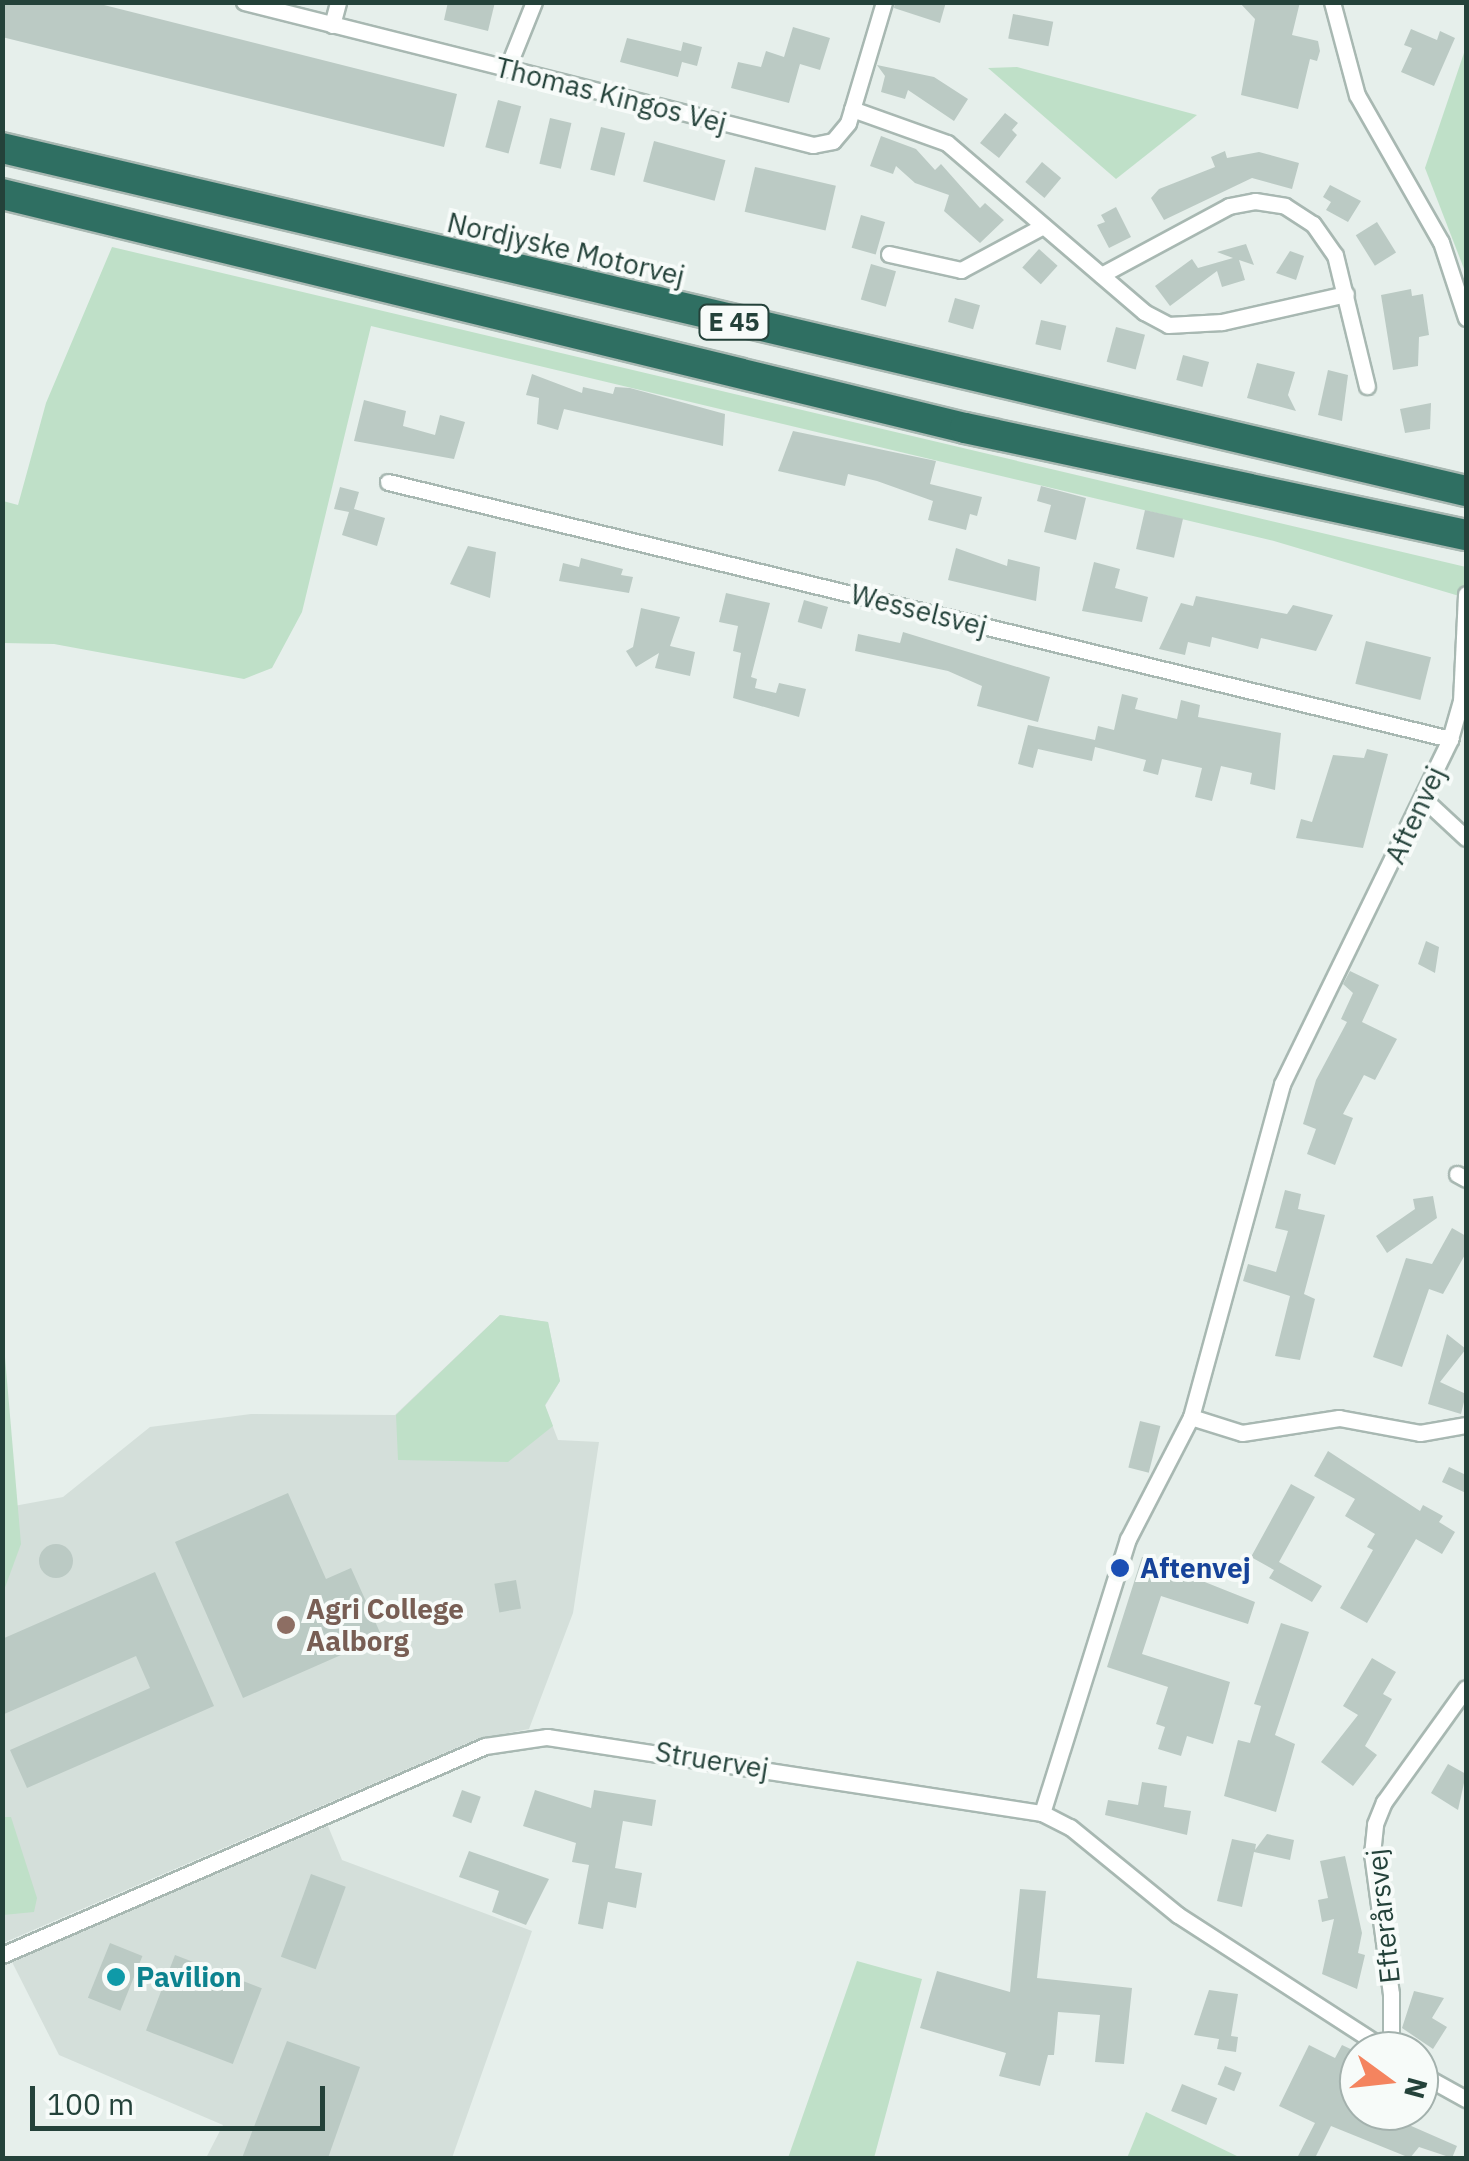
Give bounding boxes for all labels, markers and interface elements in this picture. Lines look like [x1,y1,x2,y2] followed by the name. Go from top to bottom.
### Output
[492,50,730,140] street label: Thomas Kingos Vej
[444,205,688,293] street label: Nordjyske Motorvej
[696,302,772,342] road number: E 45
[847,577,991,643] street label: Wesselsvej
[1378,761,1452,869] street label: Aftenvej
[1140,1551,1251,1585] place label: Aftenvej
[1109,1557,1131,1579] marker: Aftenvej
[306,1592,464,1658] place label: Agri College Aalborg
[275,1614,297,1636] marker: Agri College Aalborg
[653,1734,771,1786] street label: Struervej
[1359,1847,1407,1985] street label: Efterårsvej
[136,1960,242,1994] place label: Pavilion
[105,1966,127,1988] marker: Pavilion
[1339,2031,1439,2131] north arrow
[35,2066,330,2128] scale bar
[1396,2074,1437,2103] text: N
[47,2084,134,2123] text: 100 m

